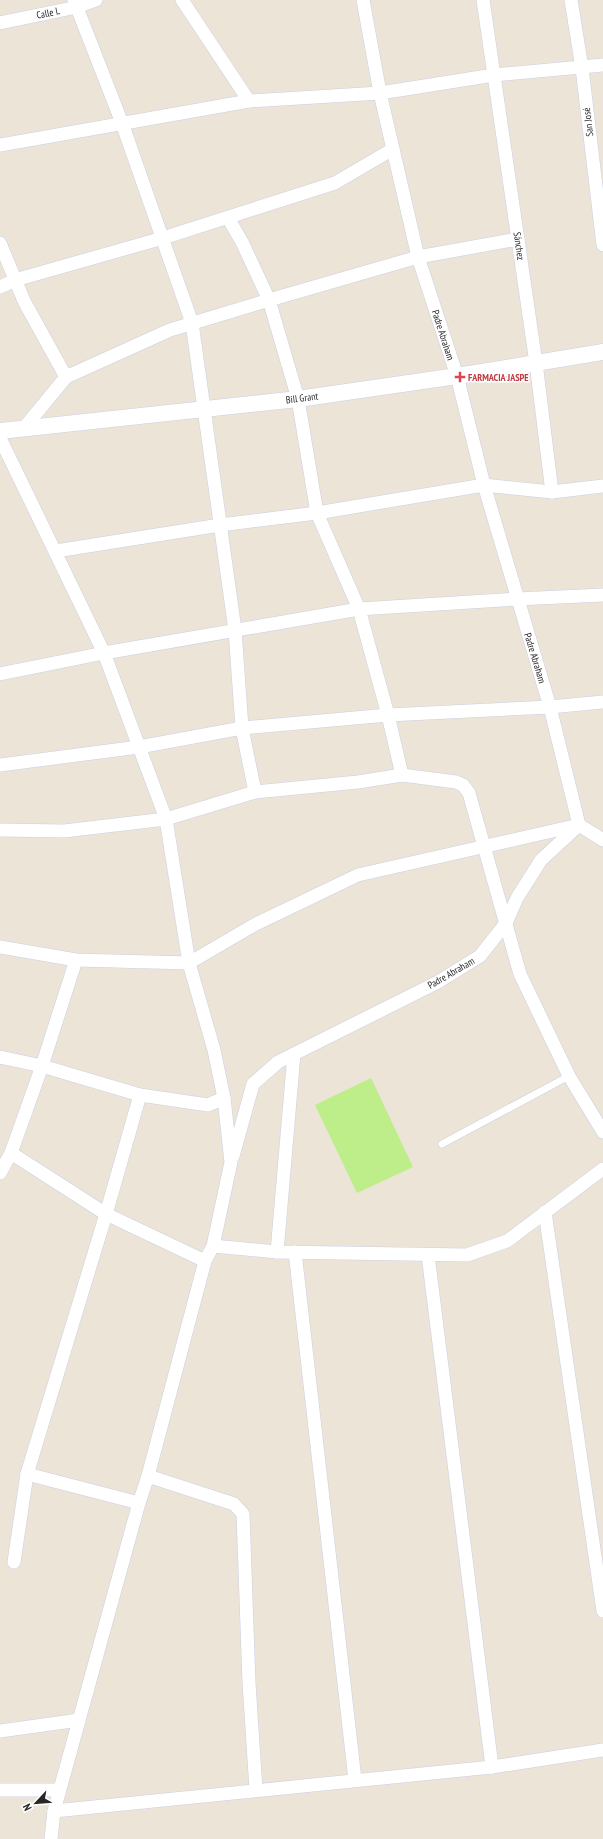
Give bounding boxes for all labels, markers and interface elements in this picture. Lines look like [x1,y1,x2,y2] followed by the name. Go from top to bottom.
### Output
[35,4,62,22] street label: Calle L
[580,107,596,137] street label: San José
[511,231,527,261] street label: Sánchez
[429,308,457,362] street label: Padre Abraham
[468,371,529,384] place label: FARMACIA JASPE
[455,372,465,382] marker: FARMACIA JASPE
[285,390,319,406] street label: Bill Grant
[521,631,549,685] street label: Padre Abraham
[425,954,477,992] street label: Padre Abraham
[16,1783,56,1823] north arrow
[19,1802,35,1813] text: N

